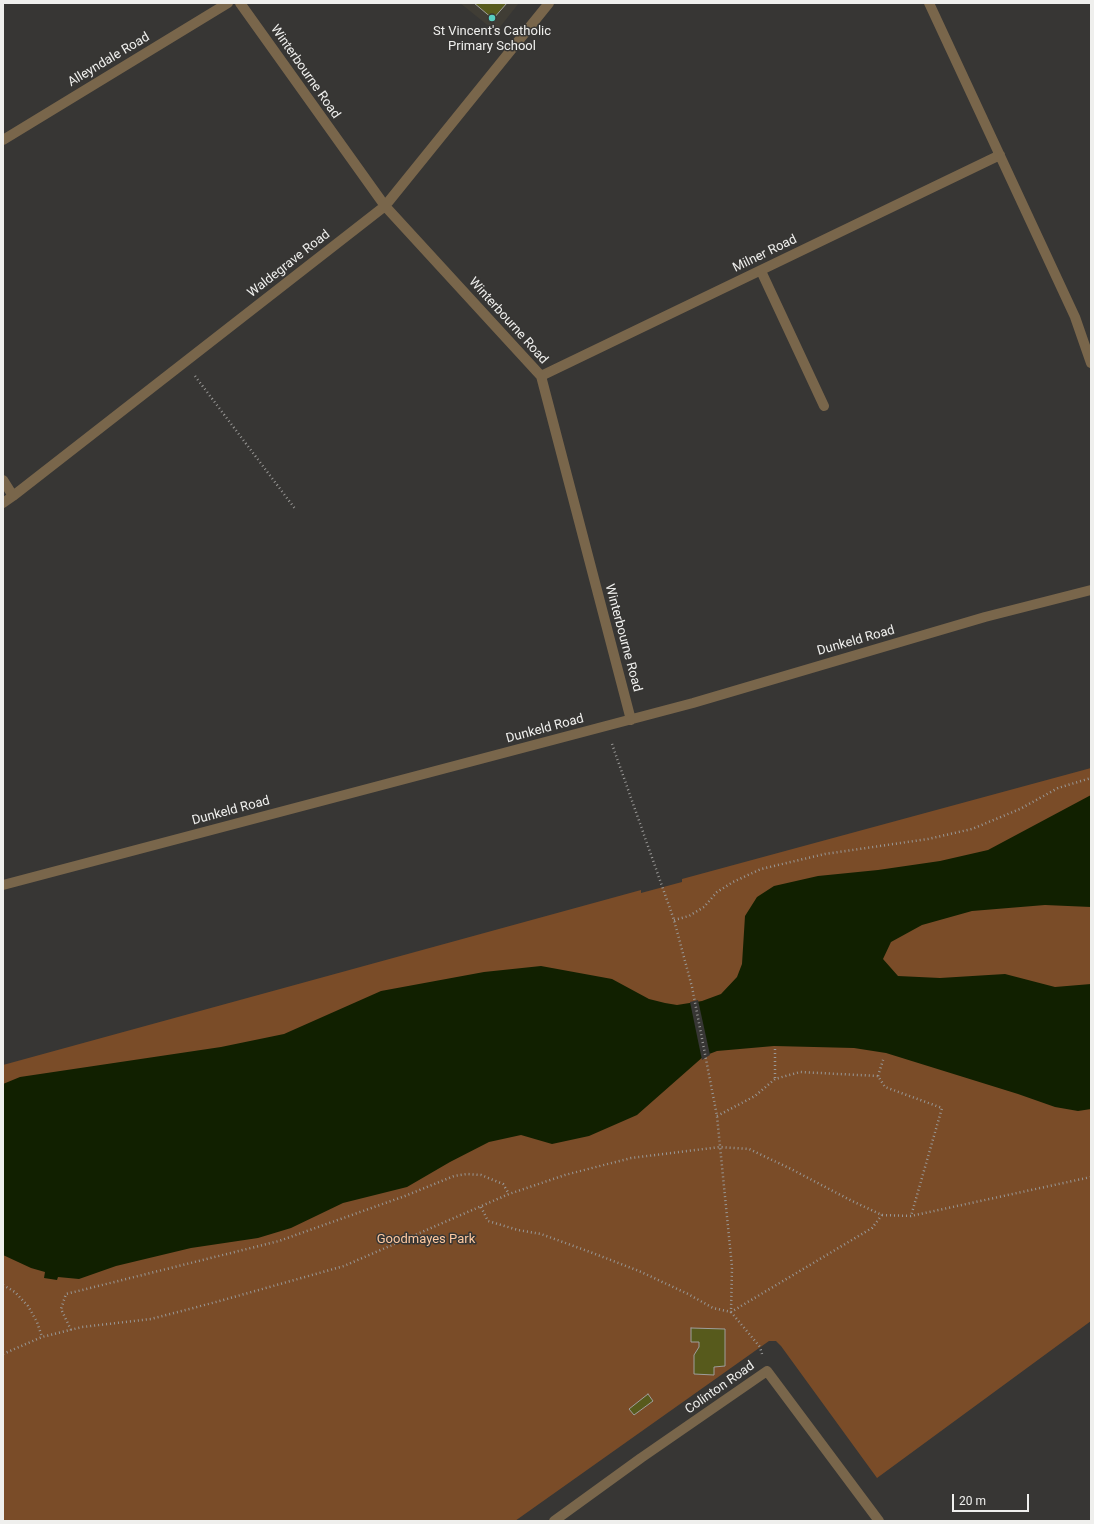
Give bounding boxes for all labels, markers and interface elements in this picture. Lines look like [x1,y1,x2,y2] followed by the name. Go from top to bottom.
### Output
[487,13,497,23] marker: St Vincent's Catholic Primary School
[267,22,343,122] street label: Winterbourne Road
[433,24,551,55] place label: St Vincent's Catholic Primary School
[65,30,153,90] street label: Alleyndale Road
[245,227,333,301] street label: Waldegrave Road
[730,232,800,276] street label: Milner Road
[465,275,551,367] street label: Winterbourne Road
[601,582,645,694] street label: Winterbourne Road
[816,623,896,659] street label: Dunkeld Road
[504,711,586,747] street label: Dunkeld Road
[190,793,272,829] street label: Dunkeld Road
[377,1232,475,1248] park label: Goodmayes Park
[682,1358,758,1418] street label: Colinton Road
[954,1486,1031,1512] scale bar
[959,1494,986,1508] text: 20 m

